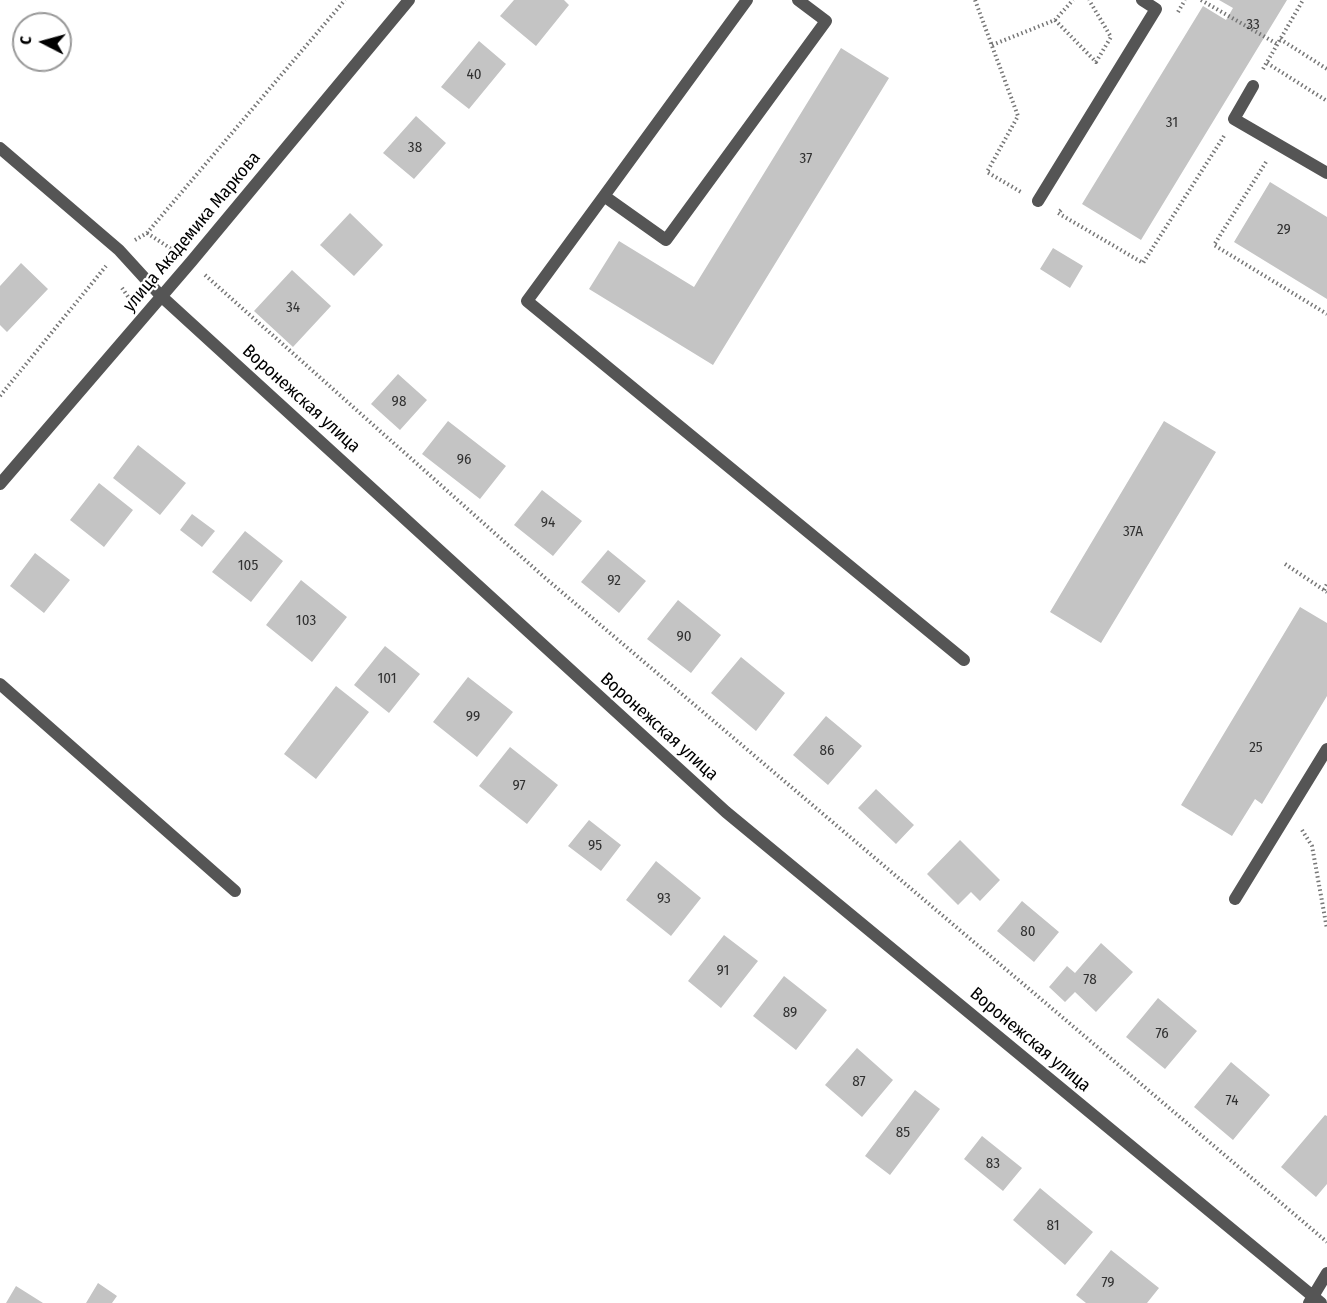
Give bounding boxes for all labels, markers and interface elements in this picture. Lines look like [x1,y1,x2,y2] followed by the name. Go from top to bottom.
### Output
[12,12,72,72] north arrow
[1246,16,1260,34] house number: 33
[16,35,35,45] text: С
[466,66,482,84] house number: 40
[1166,114,1178,132] house number: 31
[408,139,422,157] house number: 38
[119,148,265,316] street label: улица Академика Маркова
[800,150,812,168] house number: 37
[1277,221,1291,239] house number: 29
[286,299,300,317] house number: 34
[238,340,364,458] street label: Воронежская улица
[392,393,406,411] house number: 98
[457,451,471,469] house number: 96
[541,514,555,532] house number: 94
[1123,523,1143,541] house number: 37А
[238,557,258,575] house number: 105
[607,572,621,590] house number: 92
[296,612,316,630] house number: 103
[676,628,692,646] house number: 90
[596,668,722,786] street label: Воронежская улица
[377,670,397,688] house number: 101
[466,708,480,726] house number: 99
[1249,739,1263,757] house number: 25
[820,742,834,760] house number: 86
[512,777,526,795] house number: 97
[588,837,602,855] house number: 95
[657,890,671,908] house number: 93
[1020,923,1036,941] house number: 80
[717,962,729,980] house number: 91
[1083,971,1097,989] house number: 78
[965,983,1095,1097] street label: Воронежская улица
[783,1004,797,1022] house number: 89
[1155,1025,1169,1043] house number: 76
[852,1073,866,1091] house number: 87
[1226,1092,1238,1110] house number: 74
[896,1124,910,1142] house number: 85
[986,1155,1000,1173] house number: 83
[1047,1217,1059,1235] house number: 81
[1101,1274,1115,1292] house number: 79

